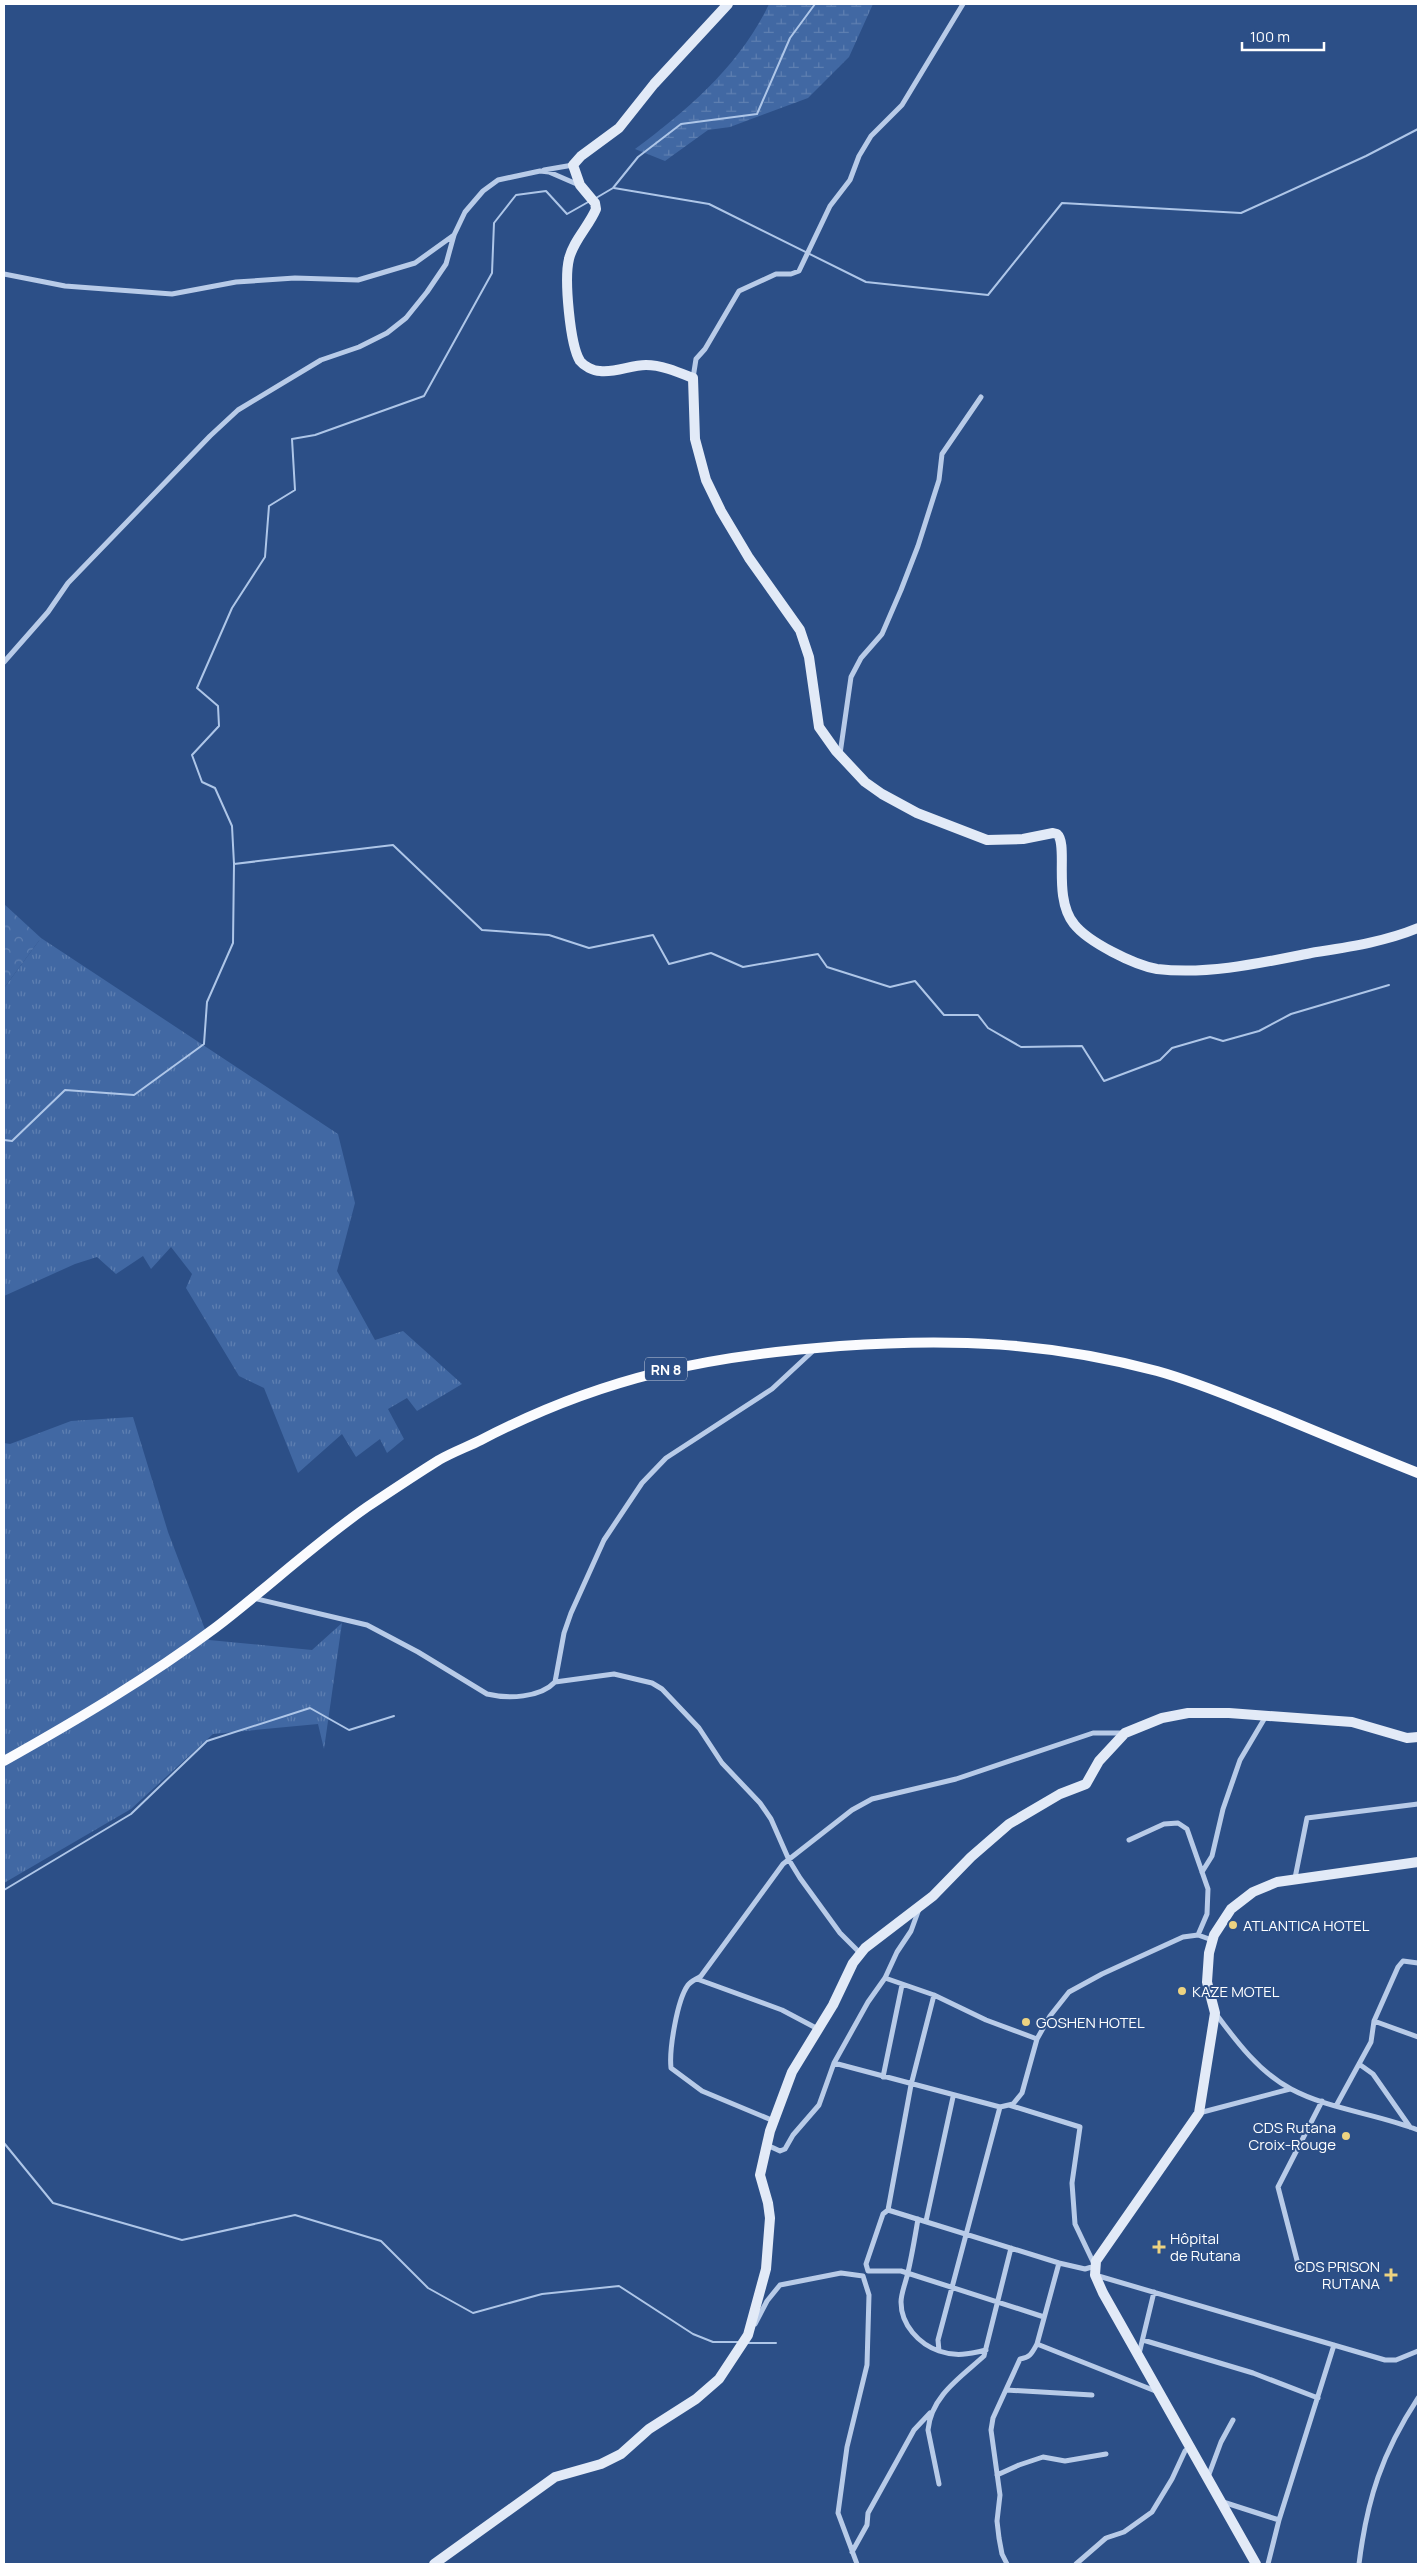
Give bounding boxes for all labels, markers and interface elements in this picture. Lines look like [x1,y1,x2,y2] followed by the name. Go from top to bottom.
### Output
[1242,20,1324,52] scale bar
[1250,26,1290,47] text: 100 m
[645,1358,687,1380] road number: RN 8
[1243,1915,1370,1936] place label: ATLANTICA HOTEL
[1227,1919,1239,1931] marker: ATLANTICA HOTEL
[1192,1981,1280,2002] place label: KAZE MOTEL
[1176,1985,1188,1997] marker: KAZE MOTEL
[1036,2012,1145,2033] place label: GOSHEN HOTEL
[1020,2016,1032,2028] marker: GOSHEN HOTEL
[1249,2117,1336,2155] place label: CDS Rutana Croix-Rouge
[1340,2130,1352,2142] marker: CDS Rutana Croix-Rouge
[1170,2228,1241,2266] place label: Hôpital de Rutana
[1152,2240,1166,2254] marker: Hôpital de Rutana
[1295,2256,1380,2294] place label: CDS PRISON RUTANA
[1384,2268,1398,2282] marker: CDS PRISON RUTANA

